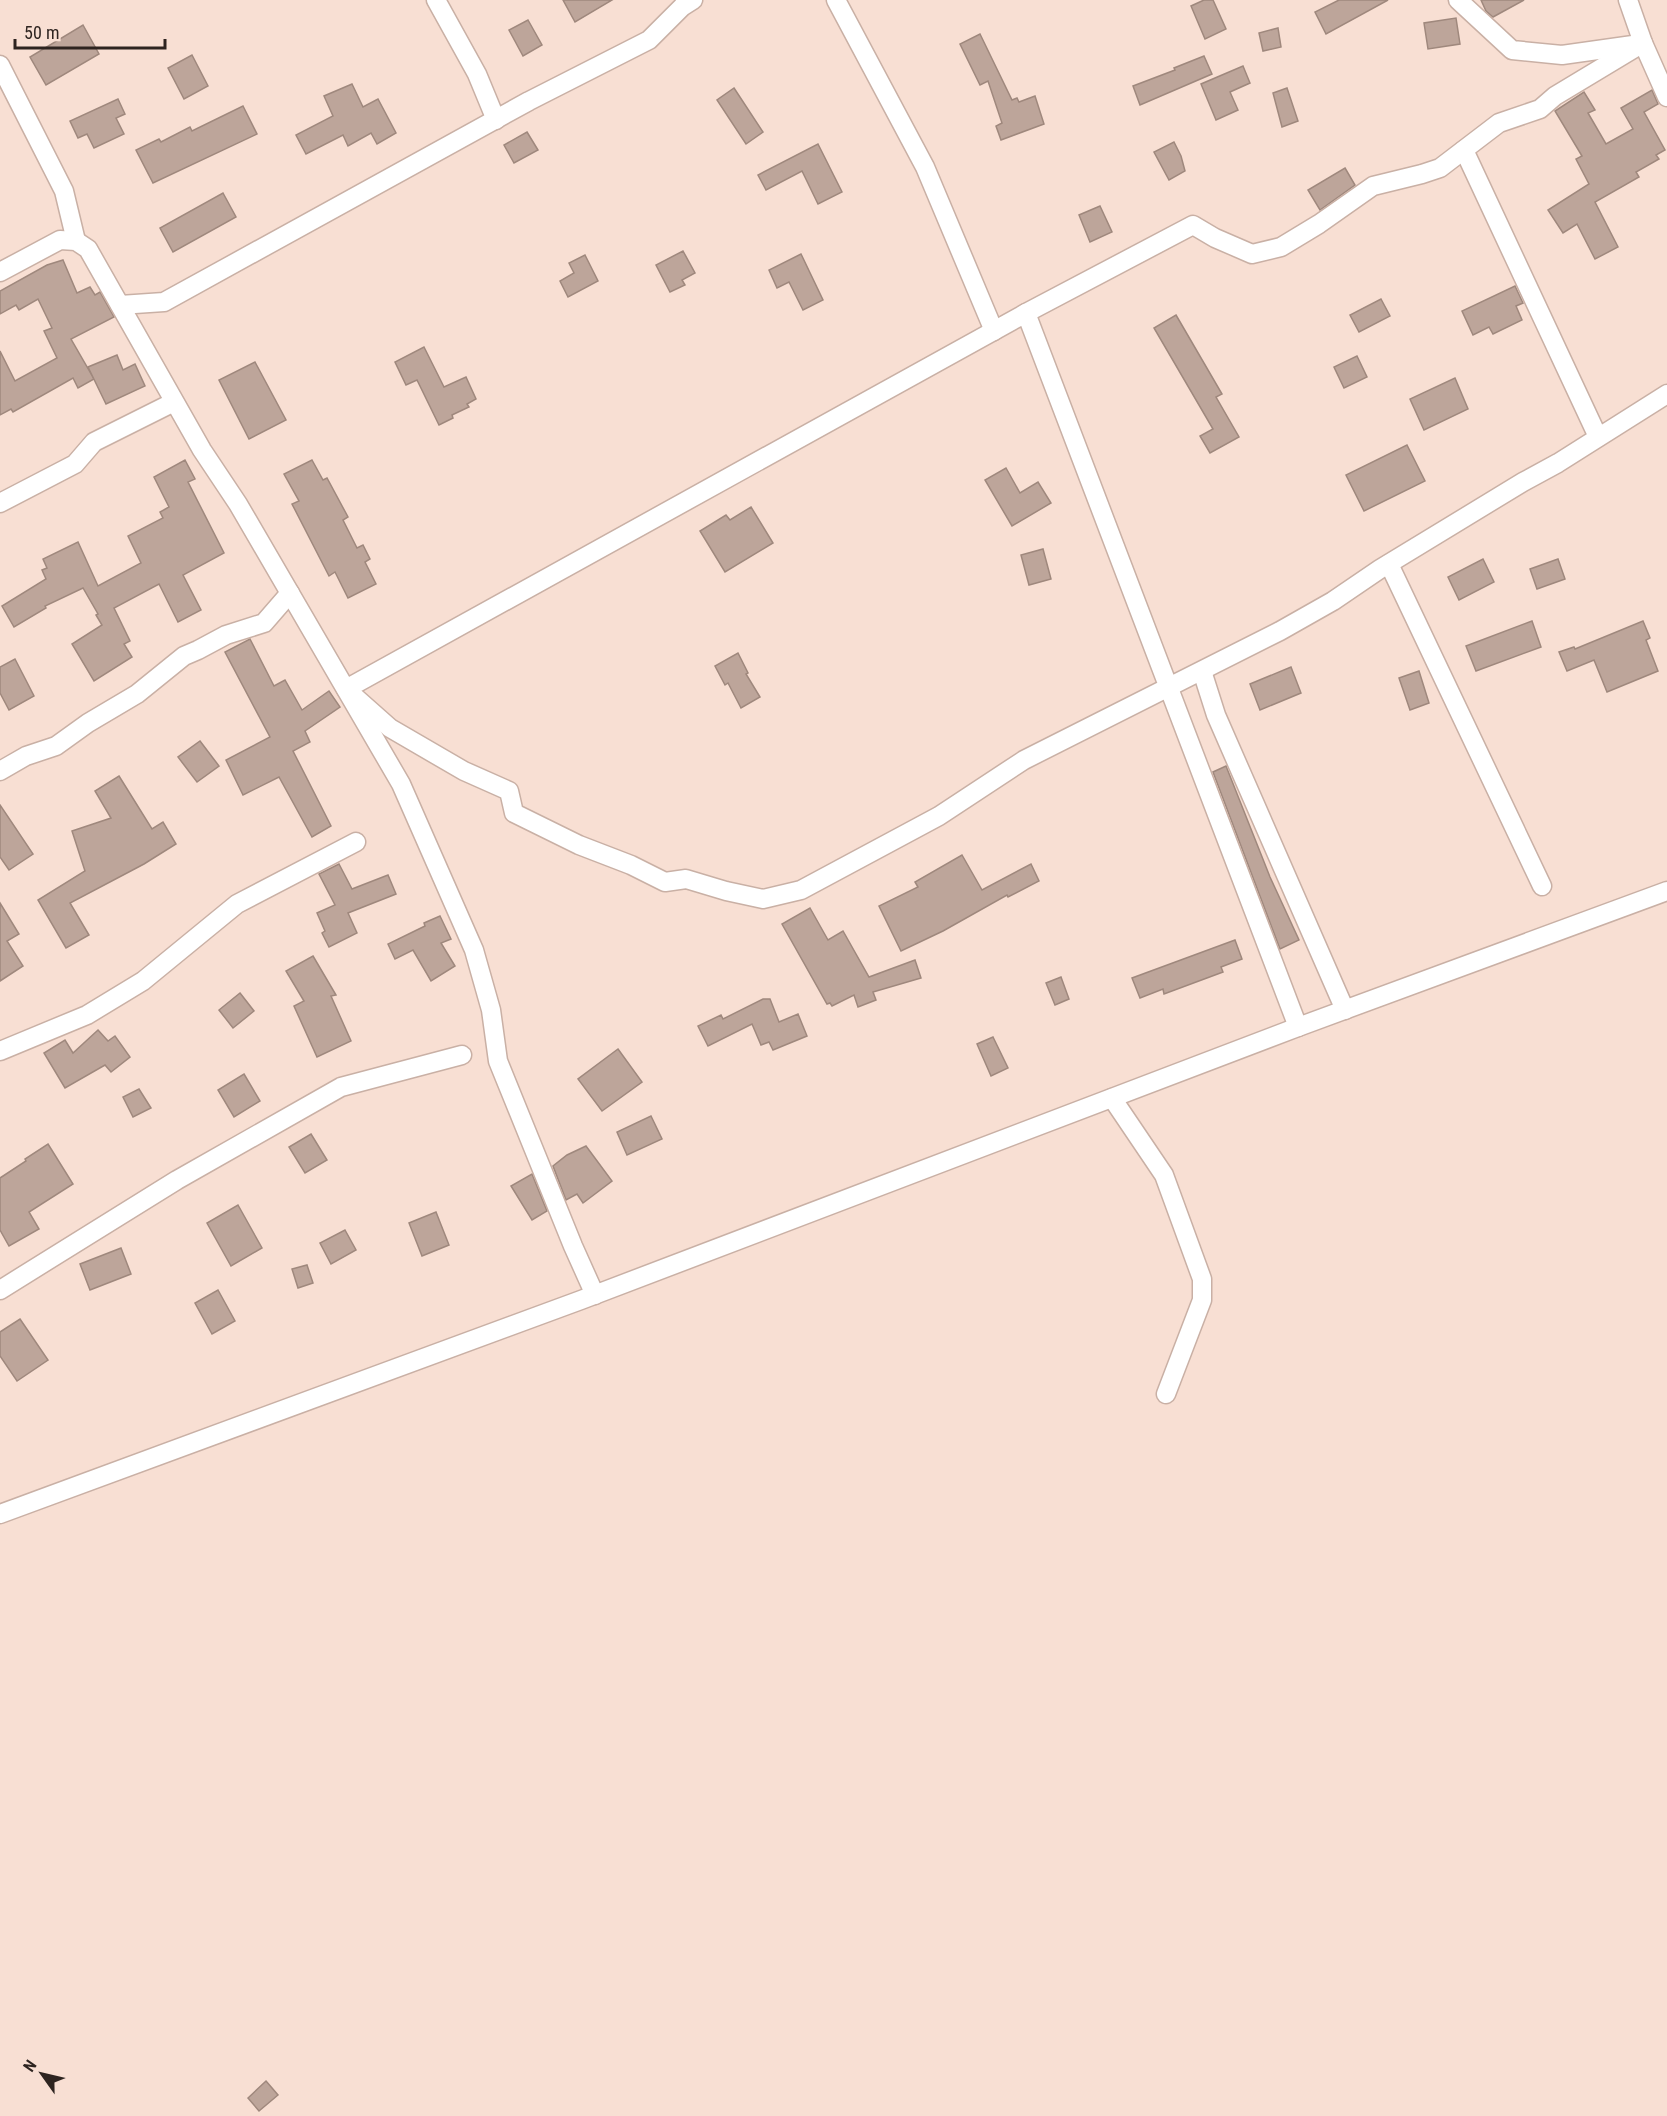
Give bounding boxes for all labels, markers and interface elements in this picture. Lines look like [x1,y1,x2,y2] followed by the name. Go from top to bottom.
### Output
[15,12,165,50] scale bar
[24,22,59,43] text: 50 m
[12,2044,72,2104] north arrow
[19,2057,41,2075] text: N

